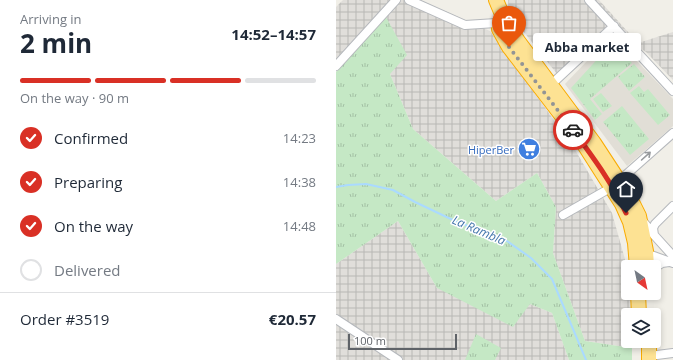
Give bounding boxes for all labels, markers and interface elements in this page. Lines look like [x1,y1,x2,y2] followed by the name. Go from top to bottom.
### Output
[492,6,526,47] pin
[20,10,82,28] text: Arriving in
[498,12,520,34] icon: bag
[231,24,316,44] text: 14:52–14:57
[20,25,92,61] text: 2 min
[533,33,641,61] callout: Abba market
[545,38,629,56] text: Abba market
[20,89,129,107] text: On the way · 90 m
[553,110,593,150] courier
[562,119,584,141] icon: car
[20,127,42,149] icon: check
[54,128,128,148] text: Confirmed
[283,129,316,147] text: 14:23
[516,136,542,162] supermarket icon: HiperBer
[468,142,514,157] place label: HiperBer
[641,152,652,161] one-way arrow
[20,171,42,193] icon: check
[54,172,122,192] text: Preparing
[609,172,643,213] pin
[283,173,316,191] text: 14:38
[615,178,637,200] icon: home
[450,211,509,249] water label: La Rambla
[20,215,42,237] icon: check
[54,216,133,236] text: On the way
[283,217,316,235] text: 14:48
[54,260,121,280] text: Delivered
[621,260,661,300] north arrow
[621,260,661,348] map controls
[621,308,661,348] button: layers
[20,309,109,329] text: Order #3519
[269,309,316,329] text: €20.57
[348,332,457,351] scale bar
[354,333,386,348] text: 100 m

